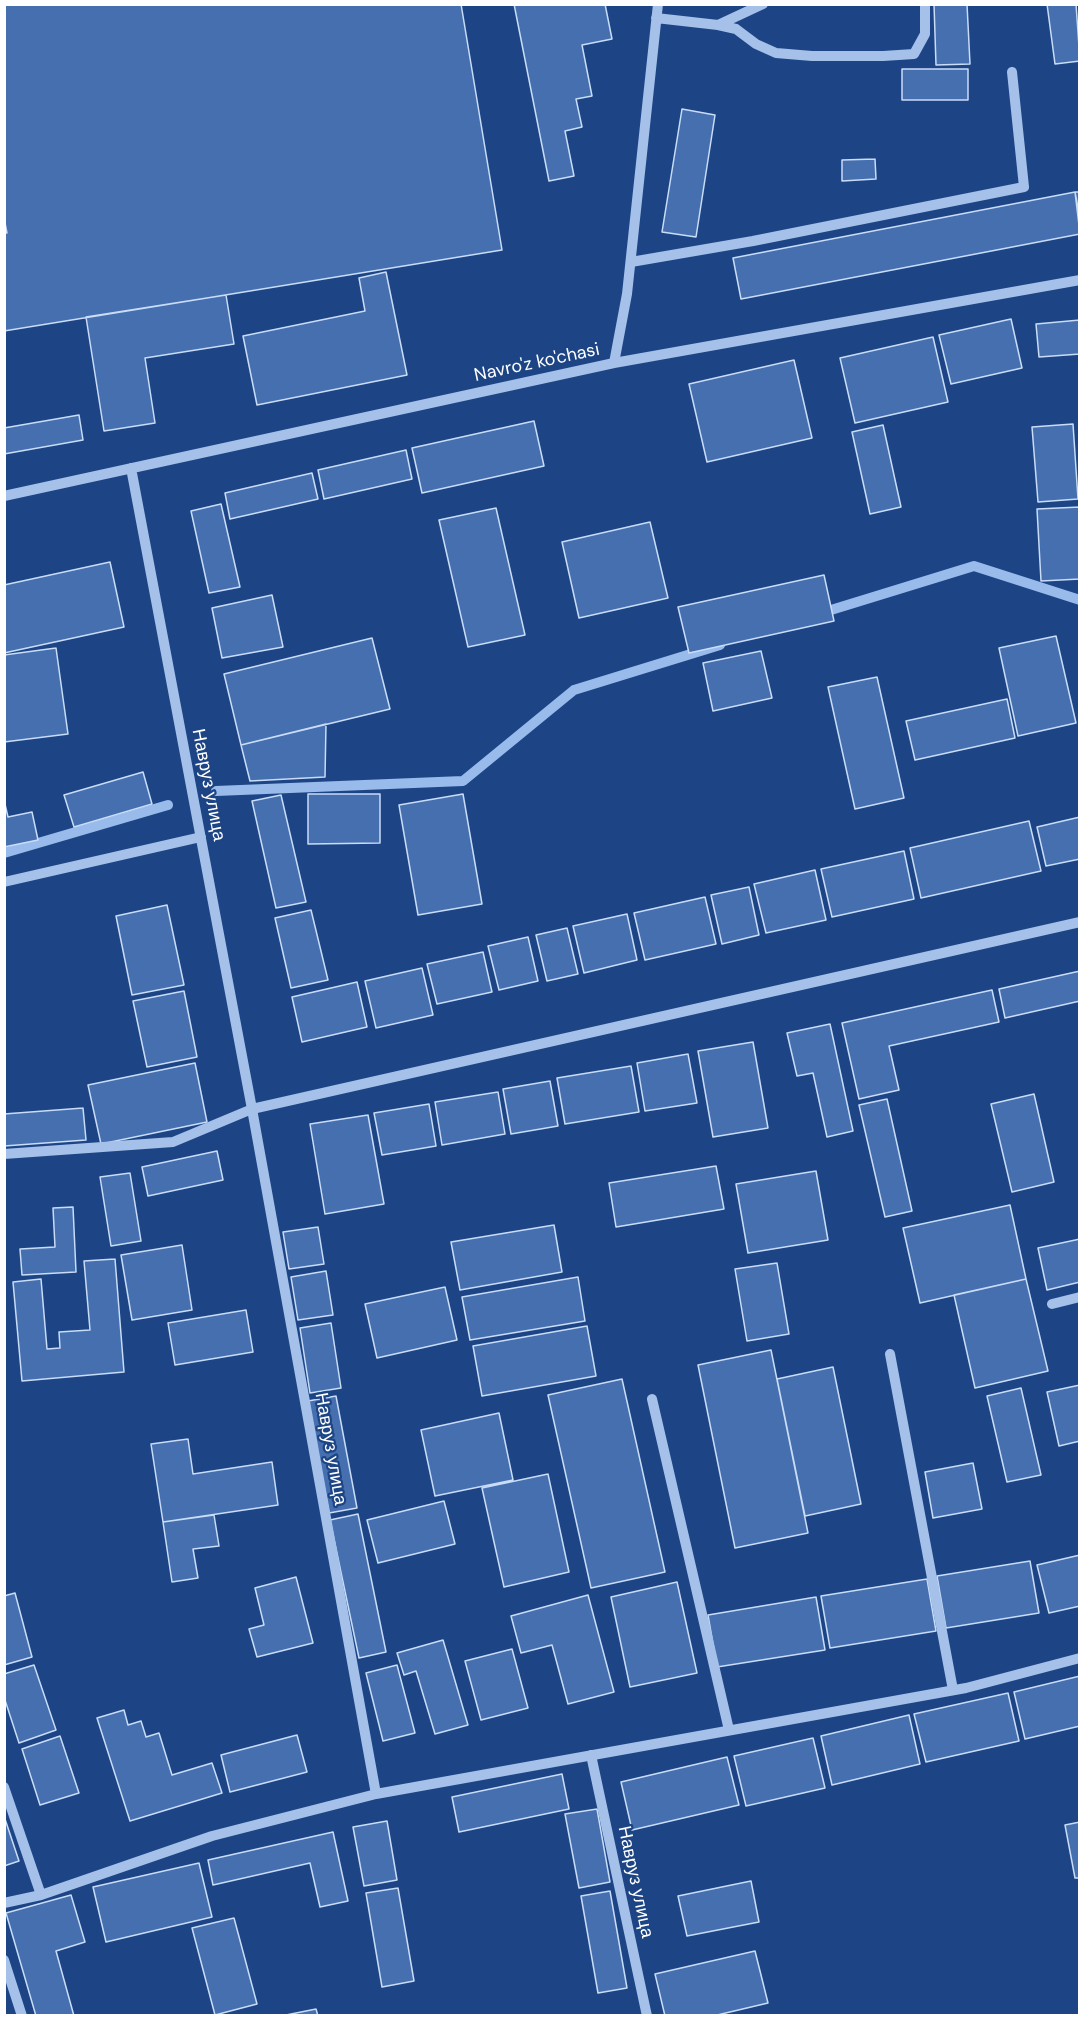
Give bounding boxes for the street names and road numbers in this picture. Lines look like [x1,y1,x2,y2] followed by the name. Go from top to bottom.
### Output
[472,339,602,387] street label: Navro'z ko'chasi
[187,727,229,843] street label: Навруз улица
[309,1391,351,1507] street label: Навруз улица
[613,1824,657,1940] street label: Навруз улица

